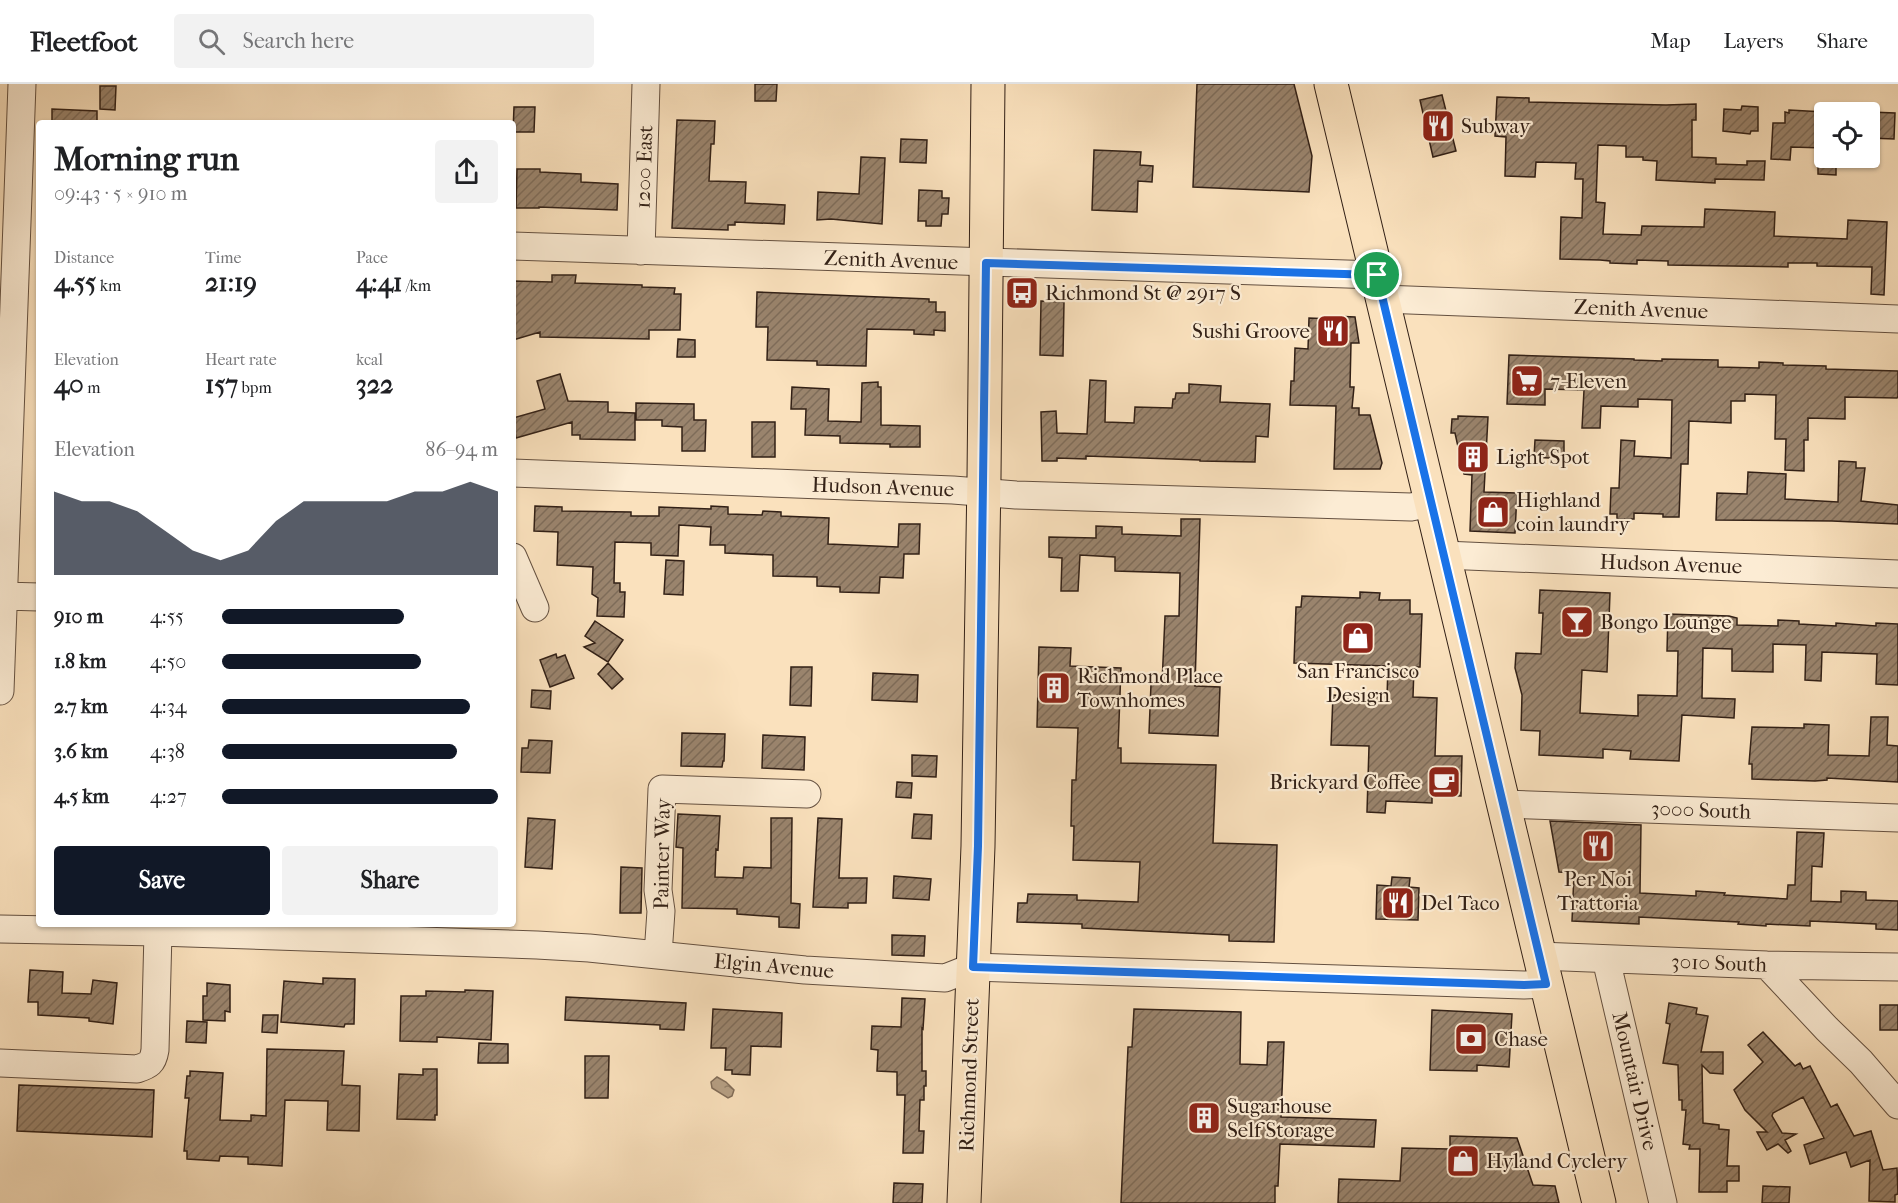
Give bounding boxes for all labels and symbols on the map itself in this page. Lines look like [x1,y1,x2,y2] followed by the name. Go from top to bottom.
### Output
[1420,108,1456,144] restaurant icon: Subway
[1461,114,1531,138] place label: Subway
[631,124,657,209] street label: 1200 East
[823,246,959,274] street label: Zenith Avenue
[1351,249,1402,300] pin
[1004,275,1040,311] bus stop icon: Richmond St @ 2917 S
[1045,281,1241,305] place label: Richmond St @ 2917 S
[1573,295,1709,323] street label: Zenith Avenue
[1315,313,1351,349] restaurant icon: Sushi Groove
[1192,319,1310,343] place label: Sushi Groove
[1509,363,1545,399] supermarket icon: 7-Eleven
[1550,369,1627,393] place label: 7-Eleven
[1455,439,1491,475] building icon: Light Spot
[1496,445,1590,469] place label: Light Spot
[811,473,955,501] street label: Hudson Avenue
[1516,488,1630,536] place label: Highland coin laundry
[1475,494,1511,530] shop icon: Highland coin laundry
[1599,550,1743,578] street label: Hudson Avenue
[1559,604,1595,640] bar icon: Bongo Lounge
[1600,610,1732,634] place label: Bongo Lounge
[1340,620,1376,656] shop icon: San Francisco Design
[1297,659,1419,707] place label: San Francisco Design
[1077,664,1223,712] place label: Richmond Place Townhomes
[1036,670,1072,706] building icon: Richmond Place Townhomes
[1426,764,1462,800] cafe icon: Brickyard Coffee
[1269,770,1421,794] place label: Brickyard Coffee
[1650,796,1752,824] street label: 3000 South
[649,797,675,910] street label: Painter Way
[1580,828,1616,864] restaurant icon: Per Noi Trattoria
[1557,867,1639,915] place label: Per Noi Trattoria
[1380,885,1416,921] restaurant icon: Del Taco
[1421,891,1500,915] place label: Del Taco
[713,949,835,983] street label: Elgin Avenue
[1671,949,1768,977] street label: 3010 South
[954,997,984,1152] street label: Richmond Street
[1607,1009,1663,1153] street label: Mountair Drive
[1453,1021,1489,1057] bank icon: Chase
[1494,1027,1548,1051] place label: Chase
[1227,1094,1334,1142] place label: Sugarhouse Self Storage
[1186,1100,1222,1136] building icon: Sugarhouse Self Storage
[1445,1143,1481,1179] shop icon: Hyland Cyclery
[1486,1149,1628,1173] place label: Hyland Cyclery

